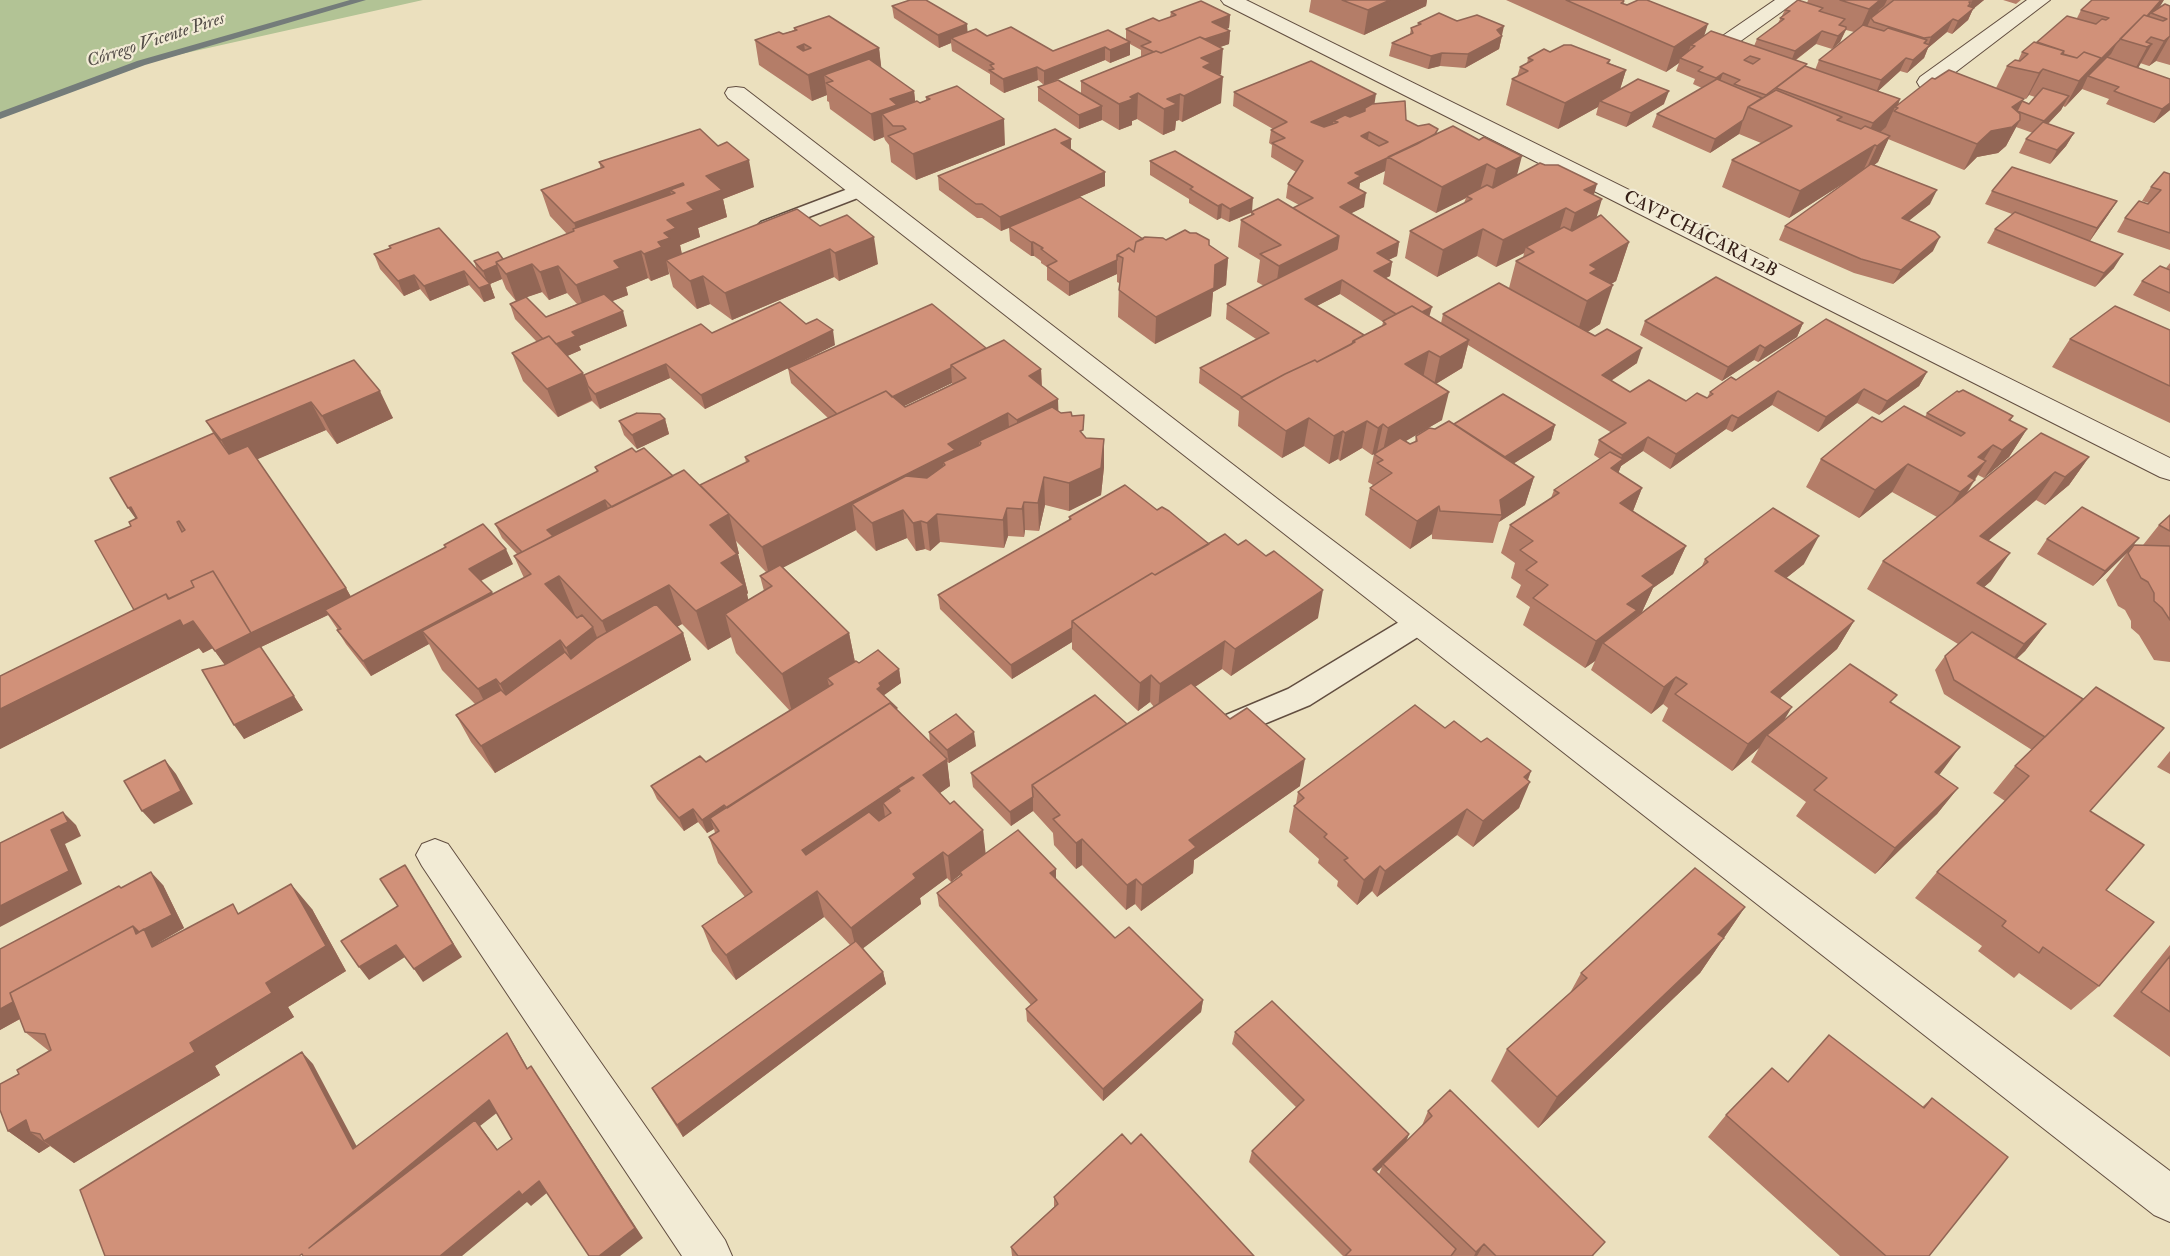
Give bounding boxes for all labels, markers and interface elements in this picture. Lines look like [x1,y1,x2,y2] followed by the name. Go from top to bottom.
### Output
[84,9,228,73] water label: Córrego Vicente Pires
[1619,187,1781,283] street label: CAVP CHÁCARA 12B

